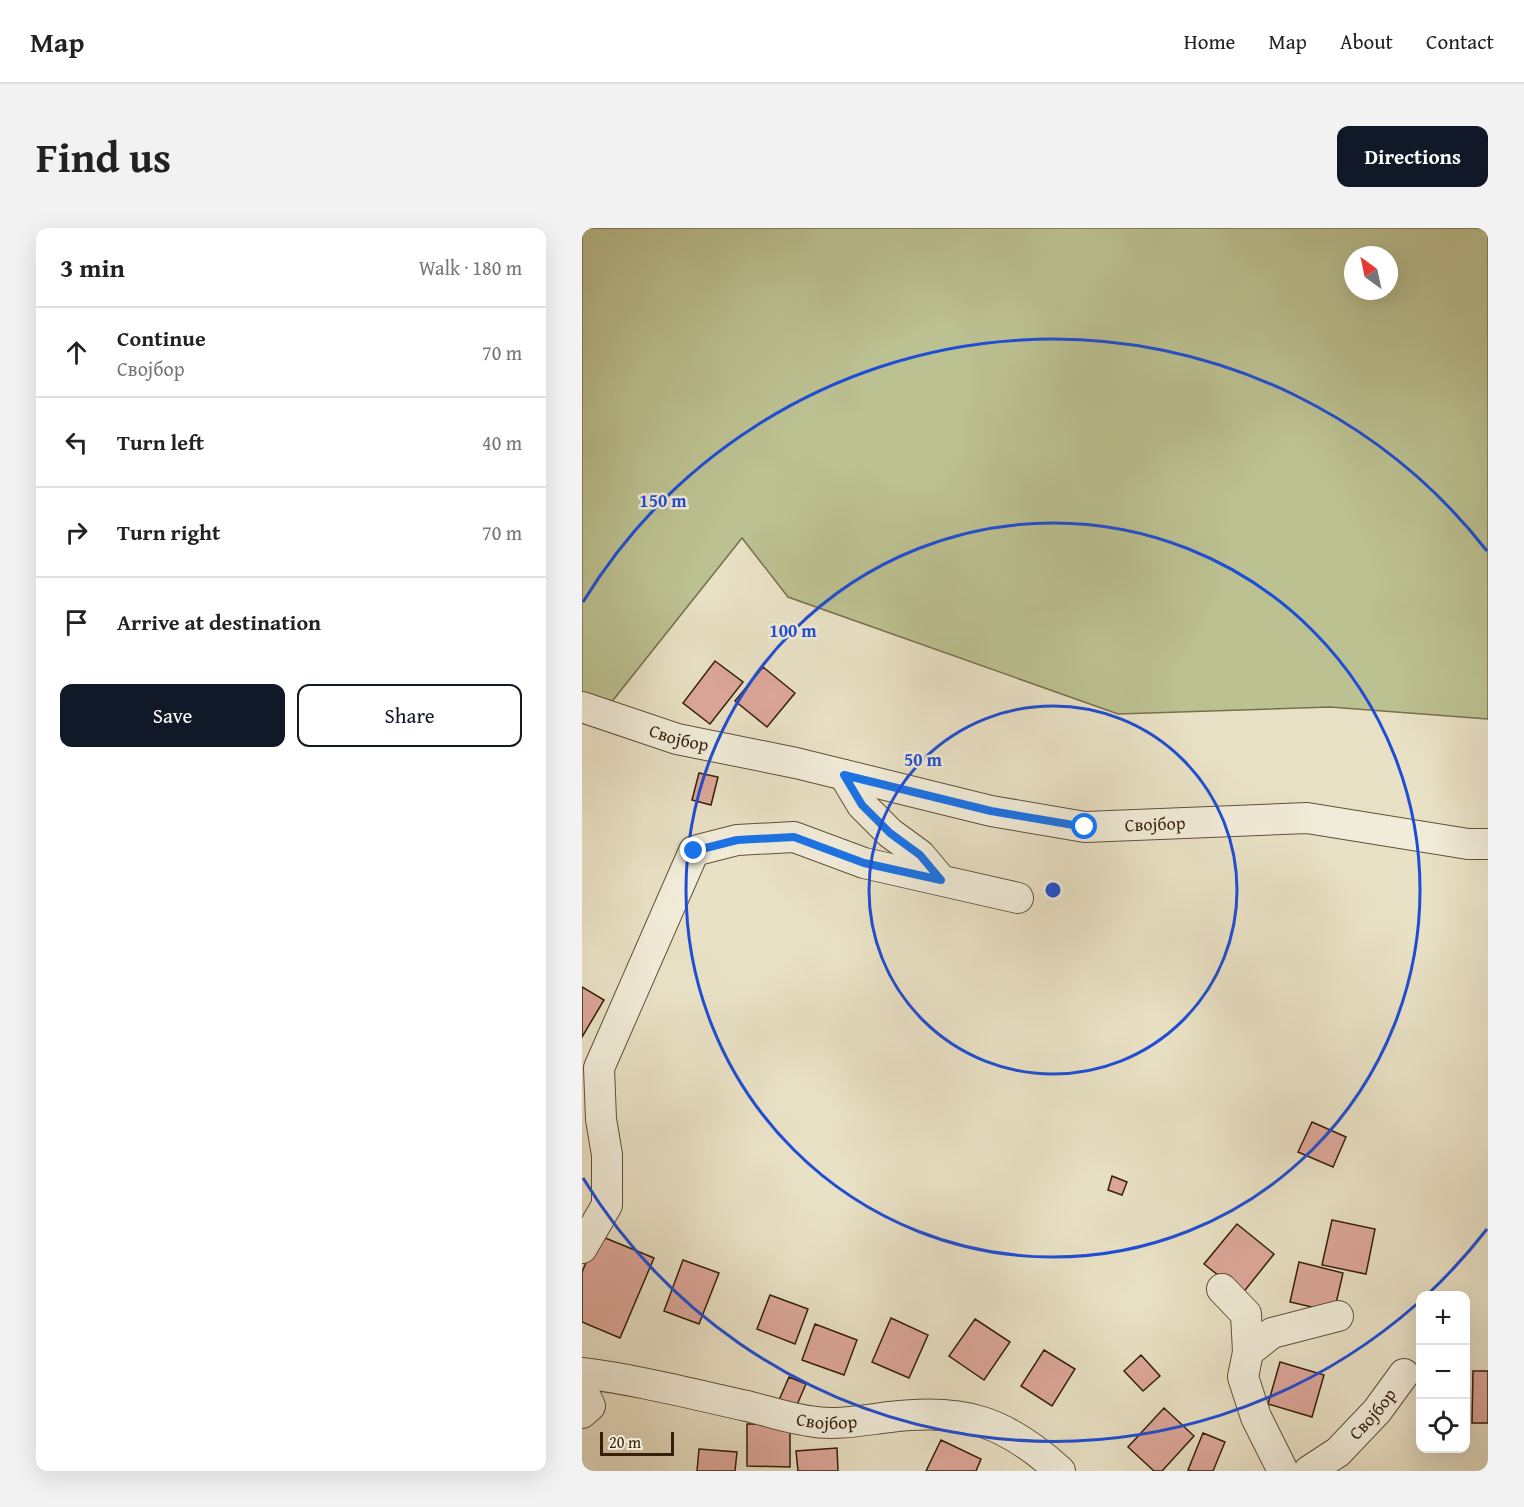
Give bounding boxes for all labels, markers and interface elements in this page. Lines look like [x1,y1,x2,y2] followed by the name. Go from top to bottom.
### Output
[30,21,84,62] text: Map
[1184,26,1235,57] text: Home
[1268,26,1307,57] text: Map
[1340,26,1393,57] text: About
[1426,26,1494,57] text: Contact
[36,126,171,187] text: Find us
[1337,126,1488,187] button: Directions
[1344,246,1398,300] north arrow
[60,248,125,287] text: 3 min
[419,253,522,282] text: Walk · 180 m
[117,322,206,354] text: Continue
[60,336,93,369] icon: ahead
[482,338,522,367] text: 70 m
[117,354,184,383] text: Својбор
[60,426,93,459] icon: left
[117,426,204,458] text: Turn left
[482,428,522,457] text: 40 m
[639,487,687,514] text: 150 m
[60,516,93,549] icon: right
[117,516,220,548] text: Turn right
[482,518,522,547] text: 70 m
[60,606,93,639] icon: arrive
[117,606,321,638] text: Arrive at destination
[769,617,817,644] text: 100 m
[60,684,285,747] button: Save
[297,684,522,747] button: Share
[646,717,712,758] street label: Својбор
[904,746,943,773] text: 50 m
[1124,809,1186,838] street label: Својбор
[1071,813,1097,839] route start
[680,837,706,863] route end
[1043,880,1063,900] centre of rings
[1416,1291,1470,1453] map controls
[1416,1291,1470,1345] button: +
[1416,1345,1470,1399] button: −
[1342,1382,1402,1446] street label: Својбор
[1416,1399,1470,1453] button: locate
[794,1405,859,1436] street label: Својбор
[600,1429,674,1456] scale bar
[609,1430,641,1454] text: 20 m

